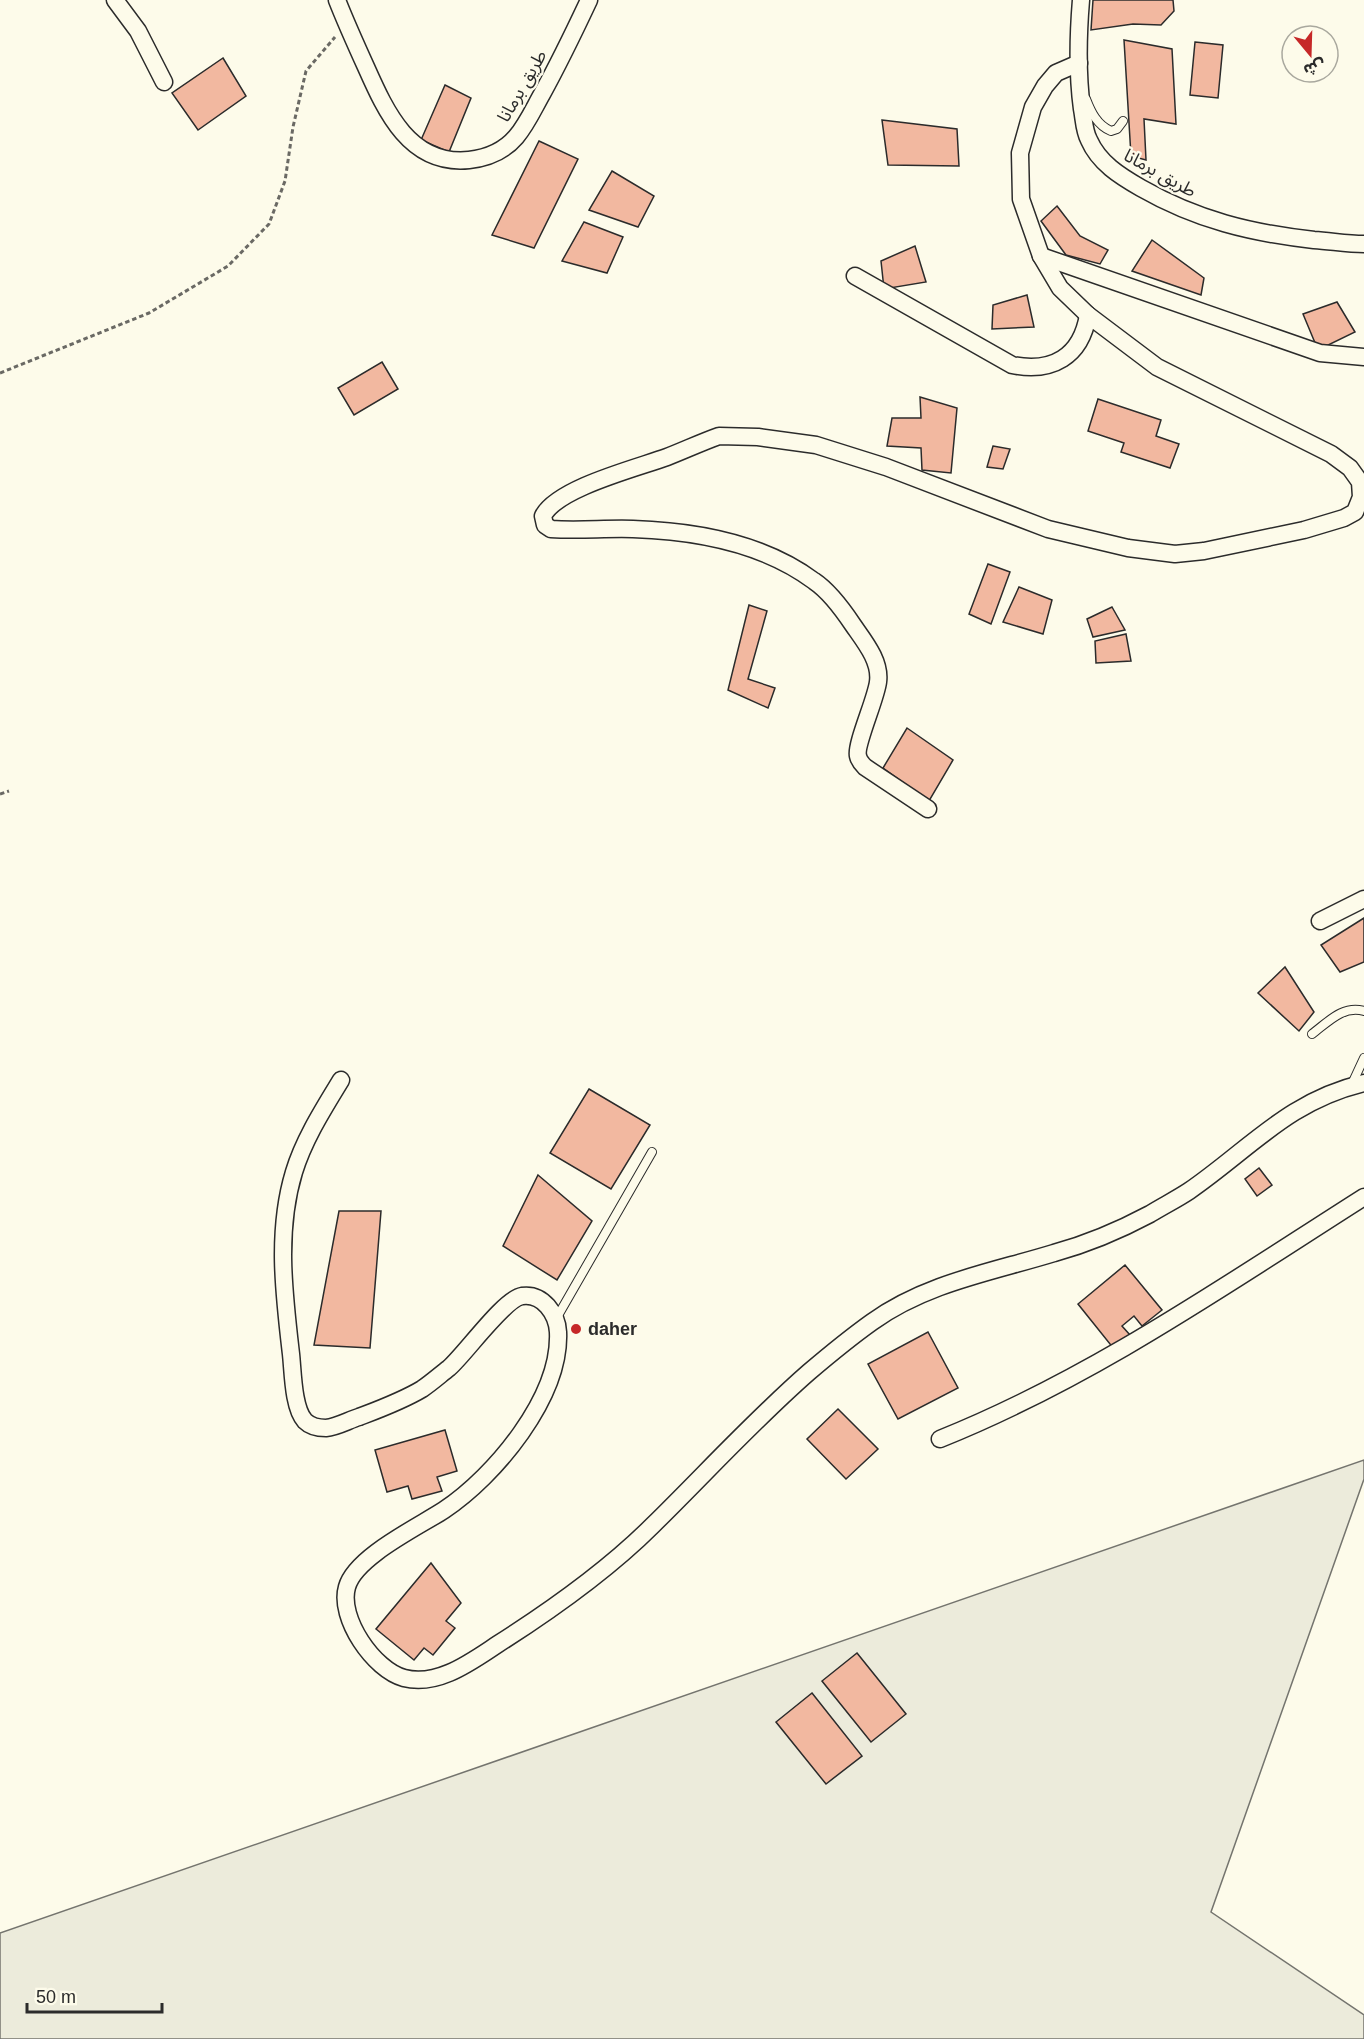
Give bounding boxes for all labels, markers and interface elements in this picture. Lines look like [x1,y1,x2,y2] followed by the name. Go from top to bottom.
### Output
[1280,24,1340,84] north arrow
[493,46,551,126] street label: طريق برمانا
[1301,55,1328,79] text: ش
[1120,145,1200,202] street label: طريق برمانا
[588,1319,637,1339] place label: daher
[569,1322,583,1336] marker: daher
[27,1976,162,2014] scale bar
[36,1987,76,2007] text: 50 m

